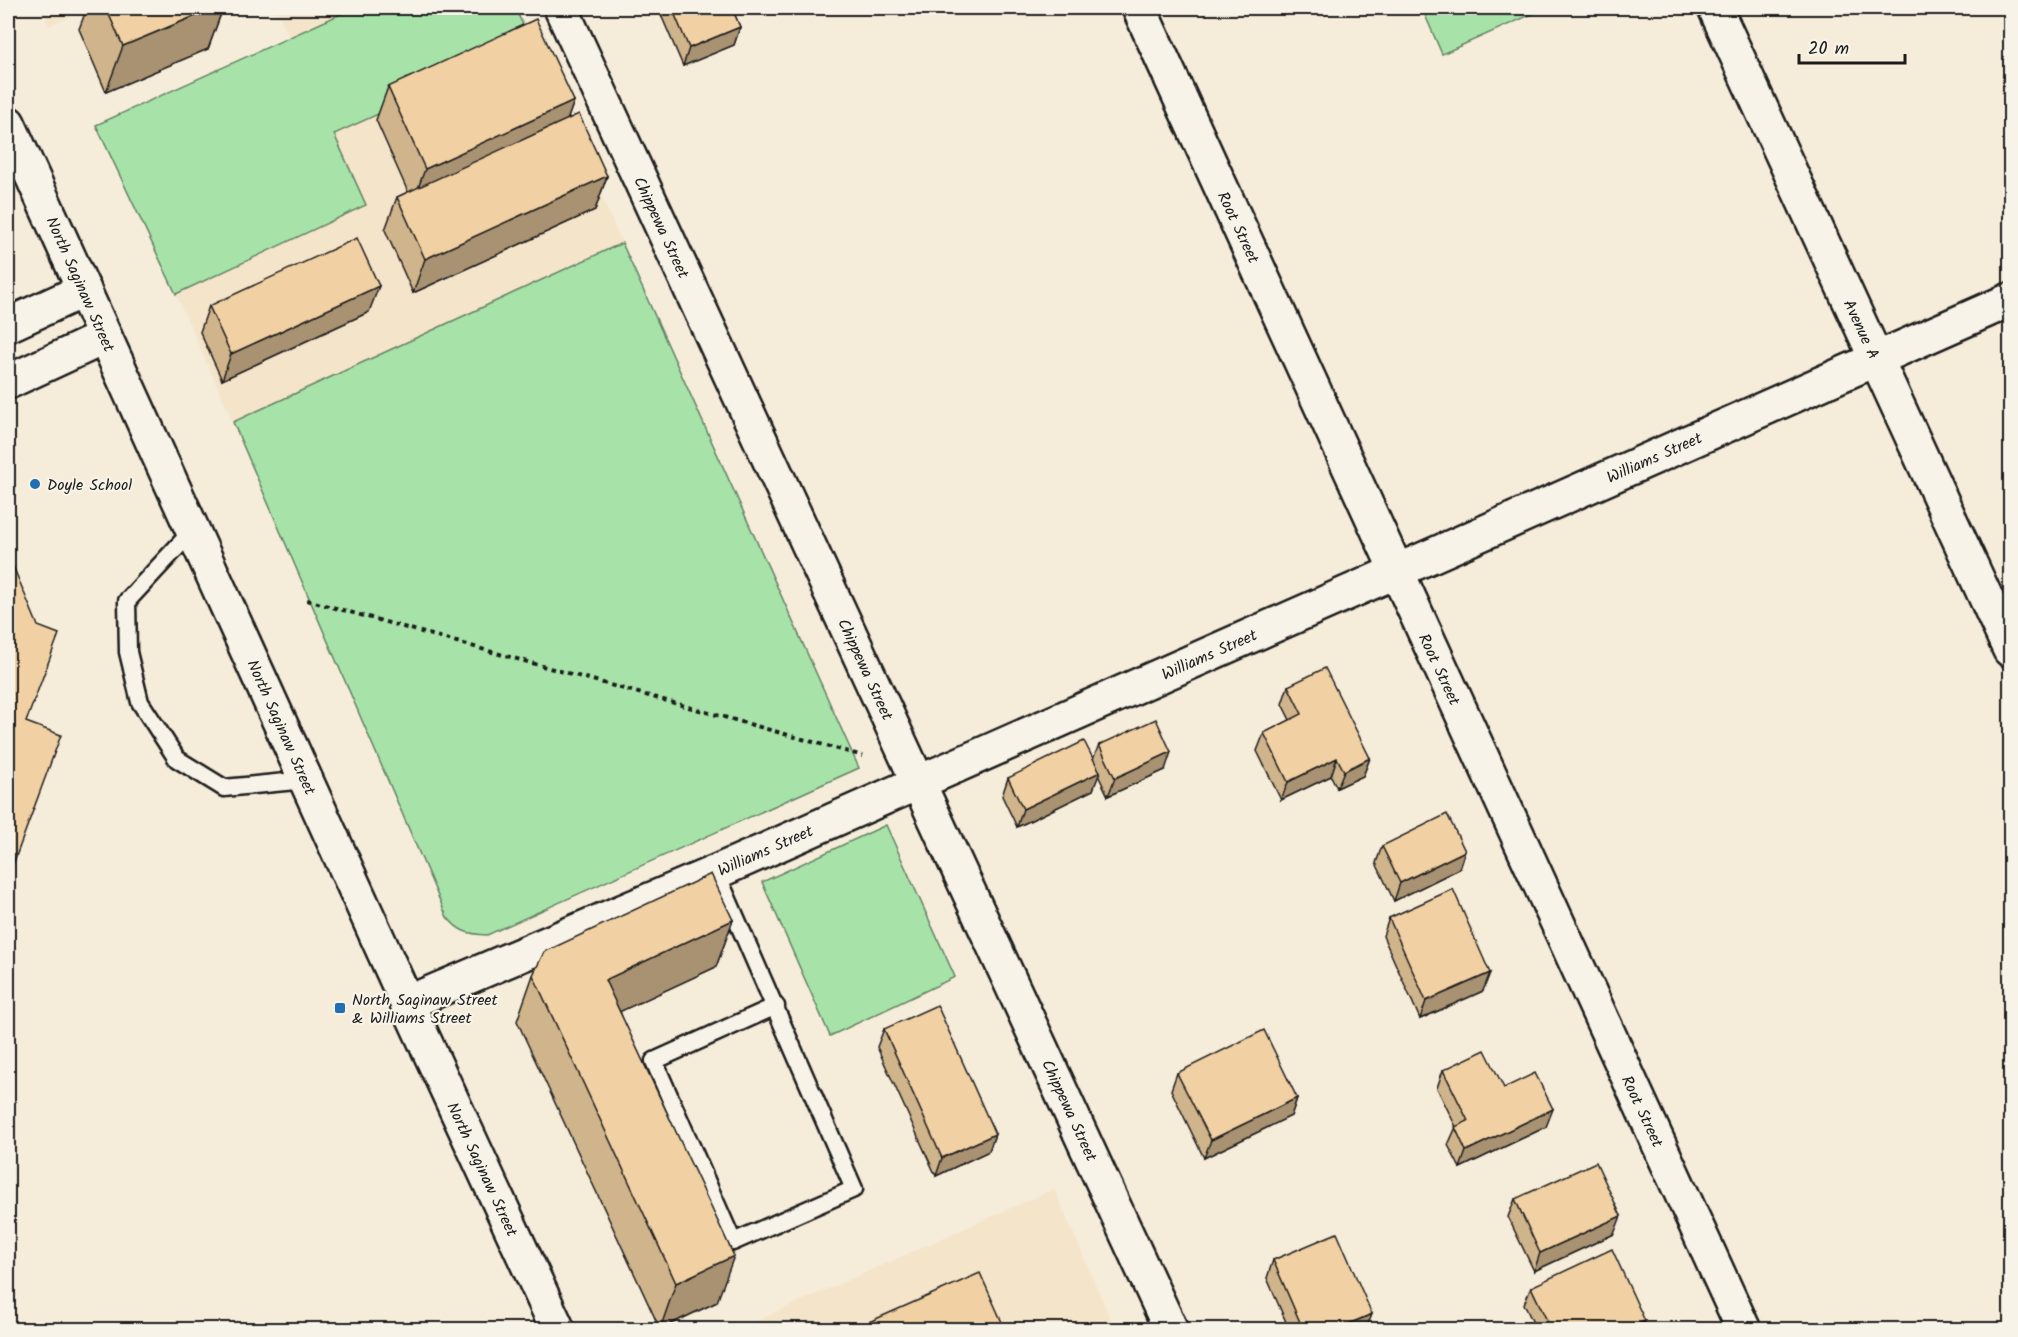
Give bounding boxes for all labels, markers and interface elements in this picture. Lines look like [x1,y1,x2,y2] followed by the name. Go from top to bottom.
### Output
[1799,27,1906,65] scale bar
[1808,35,1849,64] text: 20 m
[626,173,695,283] street label: Chippewa Street
[1210,187,1266,269] street label: Root Street
[39,213,121,357] street label: North Saginaw Street
[1836,296,1885,364] street label: Avenue A
[1603,426,1707,491] street label: Williams Street
[47,473,132,498] place label: Doyle School
[28,477,42,491] marker: Doyle School
[830,615,899,725] street label: Chippewa Street
[1158,623,1262,688] street label: Williams Street
[1411,629,1467,711] street label: Root Street
[240,656,322,800] street label: North Saginaw Street
[714,819,818,884] street label: Williams Street
[352,988,499,1031] place label: North Saginaw Street & Williams Street
[333,1001,347,1015] marker: North Saginaw Street & Williams Street
[1034,1056,1103,1166] street label: Chippewa Street
[1614,1071,1670,1153] street label: Root Street
[440,1098,524,1242] street label: North Saginaw Street

